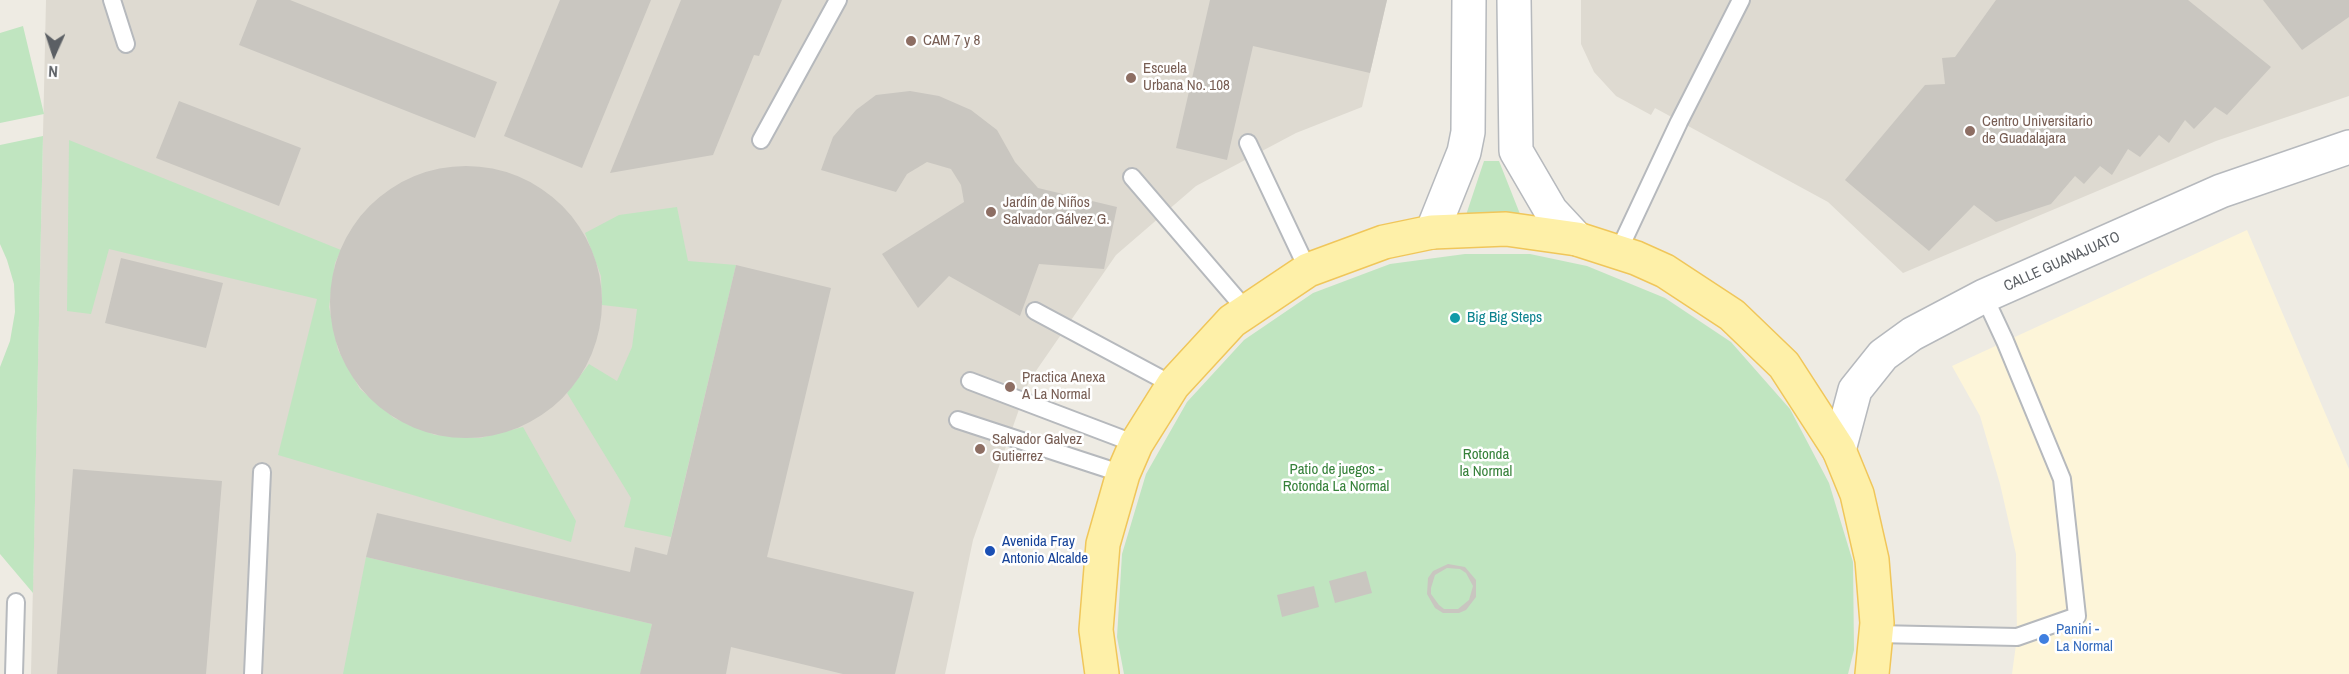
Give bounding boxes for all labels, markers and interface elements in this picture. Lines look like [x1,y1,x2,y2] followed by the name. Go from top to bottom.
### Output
[24,24,84,84] north arrow
[923,32,980,50] place label: CAM 7 y 8
[904,34,918,48] marker: CAM 7 y 8
[1143,60,1230,95] place label: Escuela Urbana No. 108
[48,61,58,83] text: N
[1124,71,1138,85] marker: Escuela Urbana No. 108
[1982,113,2093,148] place label: Centro Universitario de Guadalajara
[1963,124,1977,138] marker: Centro Universitario de Guadalajara
[1003,194,1110,229] place label: Jardín de Niños Salvador Gálvez G.
[984,205,998,219] marker: Jardín de Niños Salvador Gálvez G.
[2001,228,2123,296] street label: CALLE GUANAJUATO
[1467,309,1542,327] place label: Big Big Steps
[1448,311,1462,325] marker: Big Big Steps
[1022,369,1105,404] place label: Practica Anexa A La Normal
[1003,380,1017,394] marker: Practica Anexa A La Normal
[992,431,1082,466] place label: Salvador Galvez Gutierrez
[973,442,987,456] marker: Salvador Galvez Gutierrez
[1460,446,1512,481] park label: Rotonda la Normal
[1283,461,1389,496] park label: Patio de juegos - Rotonda La Normal
[1002,533,1088,568] place label: Avenida Fray Antonio Alcalde
[983,544,997,558] marker: Avenida Fray Antonio Alcalde
[2056,621,2113,656] place label: Panini - La Normal
[2037,632,2051,646] marker: Panini - La Normal

